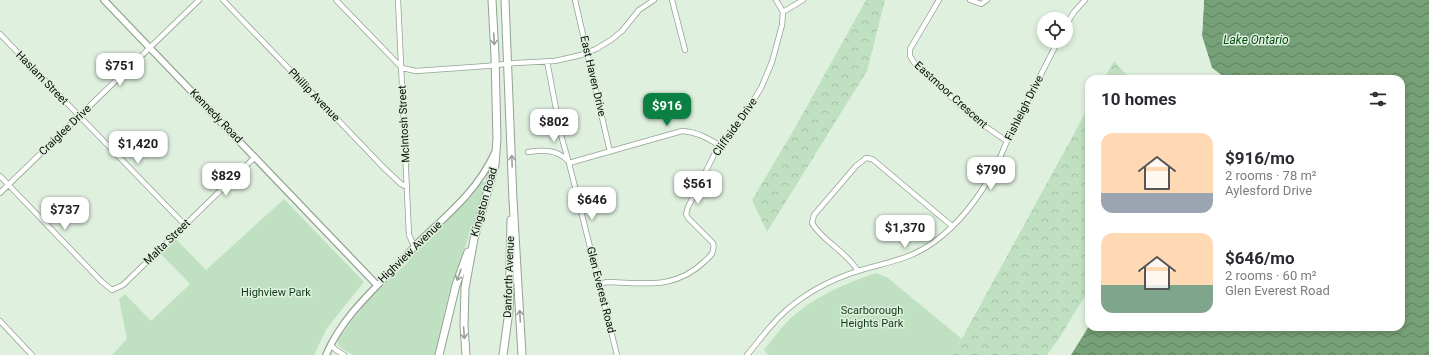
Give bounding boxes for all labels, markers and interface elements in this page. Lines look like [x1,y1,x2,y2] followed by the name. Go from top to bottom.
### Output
[1037,12,1073,48] map controls
[1037,12,1073,48] button: locate
[491,32,498,45] one-way arrow
[1223,33,1289,47] water label: Lake Ontario
[577,34,609,118] street label: East Haven Drive
[13,48,71,108] street label: Haslam Street
[96,53,144,87] pin: $751
[105,58,135,73] text: $751
[912,59,990,131] street label: Eastmoor Crescent
[286,66,343,124] street label: Phillip Avenue
[1002,73,1046,143] street label: Fishleigh Drive
[395,84,413,163] street label: McIntosh Street
[187,86,245,146] street label: Kennedy Road
[1367,88,1389,110] icon: filters
[1101,89,1177,109] text: 10 homes
[643,93,691,127] pin: $916
[710,95,760,159] street label: Cliffside Drive
[652,98,682,113] text: $916
[36,102,94,158] street label: Craiglee Drive
[530,109,578,143] pin: $802
[539,114,569,129] text: $802
[105,131,171,165] pin: $1,420
[118,136,158,151] text: $1,420
[1225,148,1295,168] text: $916/mo
[1133,149,1181,197] icon: home
[508,155,516,168] one-way arrow
[967,157,1015,191] pin: $790
[976,162,1006,177] text: $790
[202,163,250,197] pin: $829
[468,166,500,238] street label: Kingston Road
[211,168,241,183] text: $829
[1225,168,1317,183] text: 2 rooms · 78 m²
[674,171,722,205] pin: $561
[683,176,713,191] text: $561
[1225,183,1312,198] text: Aylesford Drive
[568,187,616,221] pin: $646
[577,192,607,207] text: $646
[41,197,89,231] pin: $737
[50,202,80,217] text: $737
[872,215,938,249] pin: $1,370
[141,216,193,267] street label: Malta Street
[375,218,445,286] street label: Highview Avenue
[885,220,925,235] text: $1,370
[501,236,517,318] street label: Danforth Avenue
[584,245,618,335] street label: Glen Everest Road
[1225,248,1295,268] text: $646/mo
[1133,249,1181,297] icon: home
[455,268,463,280] one-way arrow
[1225,268,1317,283] text: 2 rooms · 60 m²
[1225,283,1330,298] text: Glen Everest Road
[241,286,311,299] park label: Highview Park
[841,304,904,330] park label: Scarborough Heights Park
[516,310,523,323] one-way arrow
[461,326,468,339] one-way arrow

